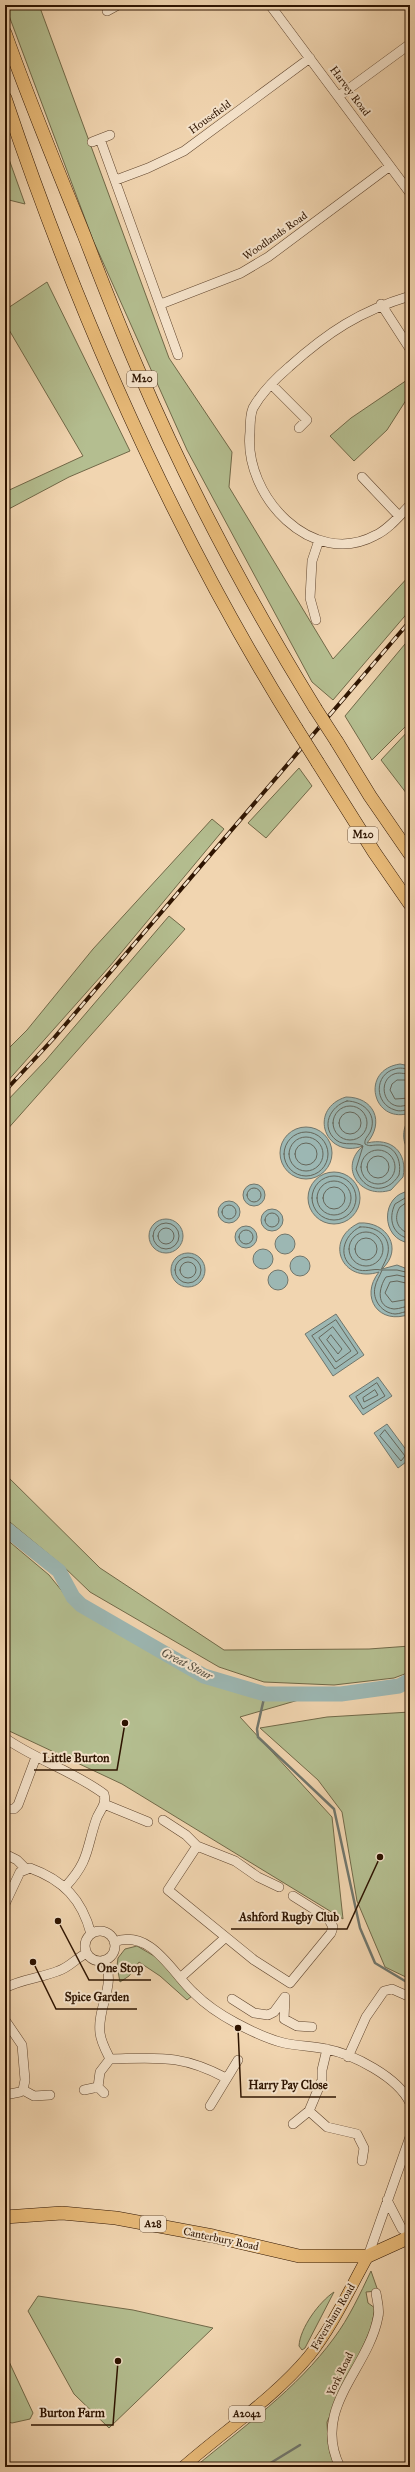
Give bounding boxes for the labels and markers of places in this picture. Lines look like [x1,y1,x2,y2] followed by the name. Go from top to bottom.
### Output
[34,1746,117,1770] callout: Little Burton
[231,1905,347,1929] callout: Ashford Rugby Club
[89,1956,151,1980] callout: One Stop
[56,1985,137,2009] callout: Spice Garden
[241,2073,336,2097] callout: Harry Pay Close
[31,2401,113,2425] callout: Burton Farm

